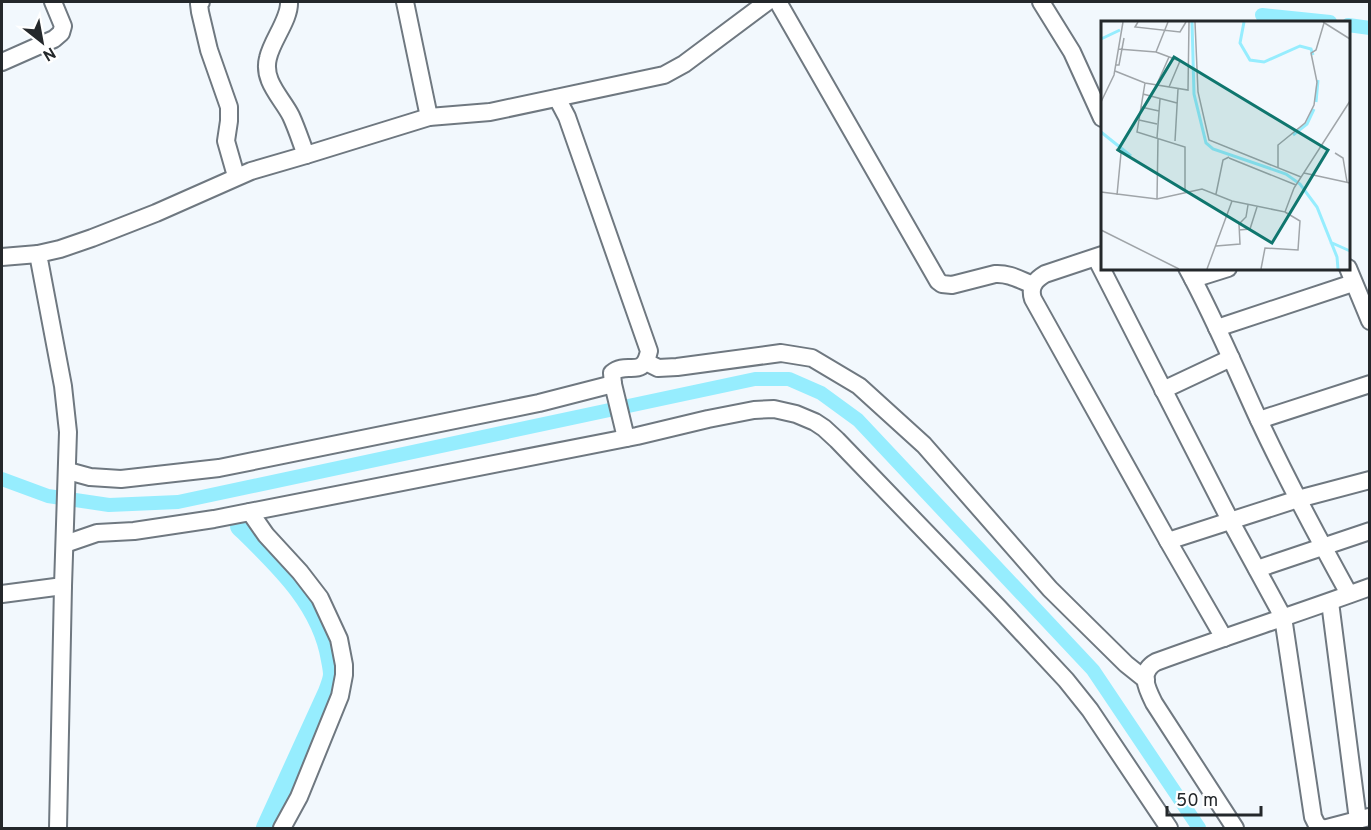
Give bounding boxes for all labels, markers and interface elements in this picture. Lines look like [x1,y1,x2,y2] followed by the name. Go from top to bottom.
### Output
[12,12,72,72] north arrow
[1101,21,1350,270] inset map
[39,42,59,65] text: N
[1167,779,1262,817] scale bar
[1176,790,1218,813] text: 50 m

